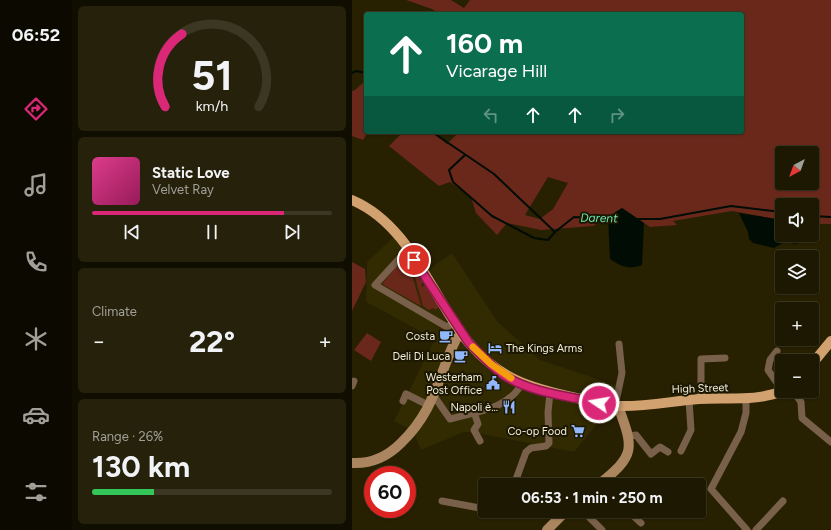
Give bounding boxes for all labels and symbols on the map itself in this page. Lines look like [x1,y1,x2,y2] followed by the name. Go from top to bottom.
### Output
[775,146,819,190] north arrow
[580,211,618,225] water label: Darent
[397,243,431,277] pin
[438,328,454,344] cafe icon: Costa
[406,330,435,343] place label: Costa
[487,340,503,356] hotel icon: The Kings Arms
[506,342,582,355] place label: The Kings Arms
[453,348,469,364] cafe icon: Deli Di Luca
[392,350,450,363] place label: Deli Di Luca
[426,371,482,397] place label: Westerham Post Office
[485,375,501,391] public building icon: Westerham Post Office
[671,381,729,396] street label: High Street
[578,382,620,424] position arrow
[501,399,517,415] restaurant icon: Napoli è...
[450,401,498,414] place label: Napoli è...
[570,423,586,439] supermarket icon: Co-op Food
[507,425,567,438] place label: Co-op Food
[364,466,416,518] speed limit sign: 60

